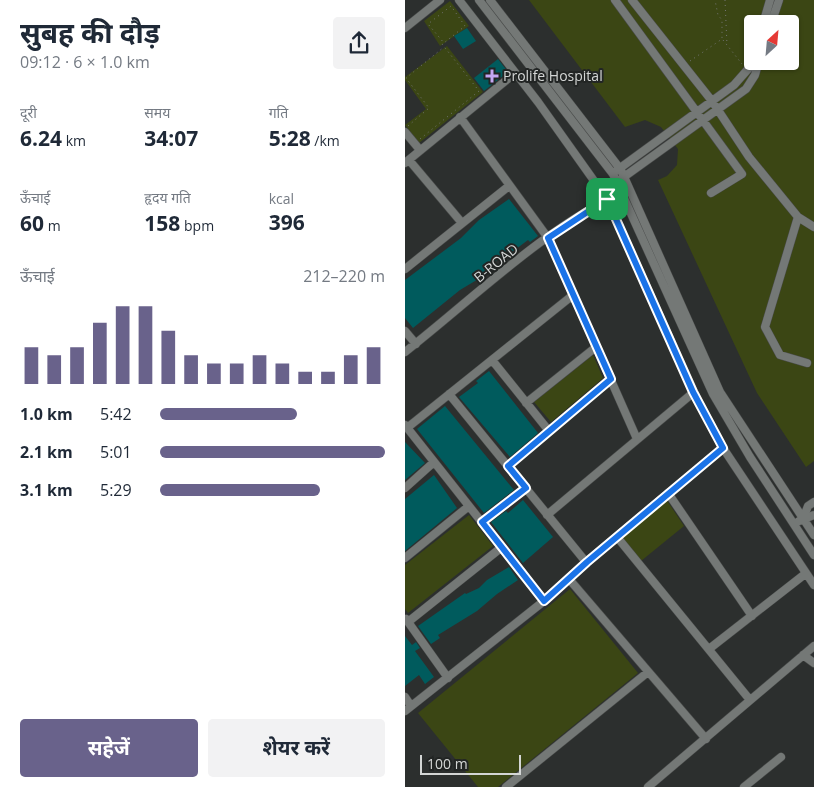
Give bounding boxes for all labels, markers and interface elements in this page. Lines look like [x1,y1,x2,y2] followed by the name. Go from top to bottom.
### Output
[20,13,160,51] text: सुबह की दौड़
[744,15,799,70] north arrow
[744,15,799,70] map controls
[333,17,385,69] button: share
[20,51,150,73] text: 09:12 · 6 × 1.0 km
[503,66,603,85] place label: Prolife Hospital
[485,69,499,83] marker: Prolife Hospital
[20,103,37,122] text: दूरी
[144,103,170,122] text: समय
[269,103,288,122] text: गति
[20,124,62,152] text: 6.24
[144,124,198,152] text: 34:07
[269,124,311,152] text: 5:28
[62,131,86,150] text: km
[311,131,340,150] text: /km
[586,178,628,220] pin
[593,185,621,213] icon: arrive
[20,188,50,207] text: ऊँचाई
[144,188,191,207] text: हृदय गति
[269,189,294,208] text: kcal
[269,208,305,236] text: 396
[20,209,44,237] text: 60
[144,209,180,237] text: 158
[44,216,61,235] text: m
[180,216,214,235] text: bpm
[469,239,522,286] street label: B-ROAD
[20,265,55,287] text: ऊँचाई
[303,265,385,287] text: 212–220 m
[20,403,73,425] text: 1.0 km
[100,403,132,425] text: 5:42
[20,441,73,463] text: 2.1 km
[100,441,132,463] text: 5:01
[20,479,73,501] text: 3.1 km
[100,479,132,501] text: 5:29
[20,719,198,777] button: सहेजें
[208,719,385,777] button: शेयर करें
[420,752,521,775] scale bar
[427,754,468,773] text: 100 m

